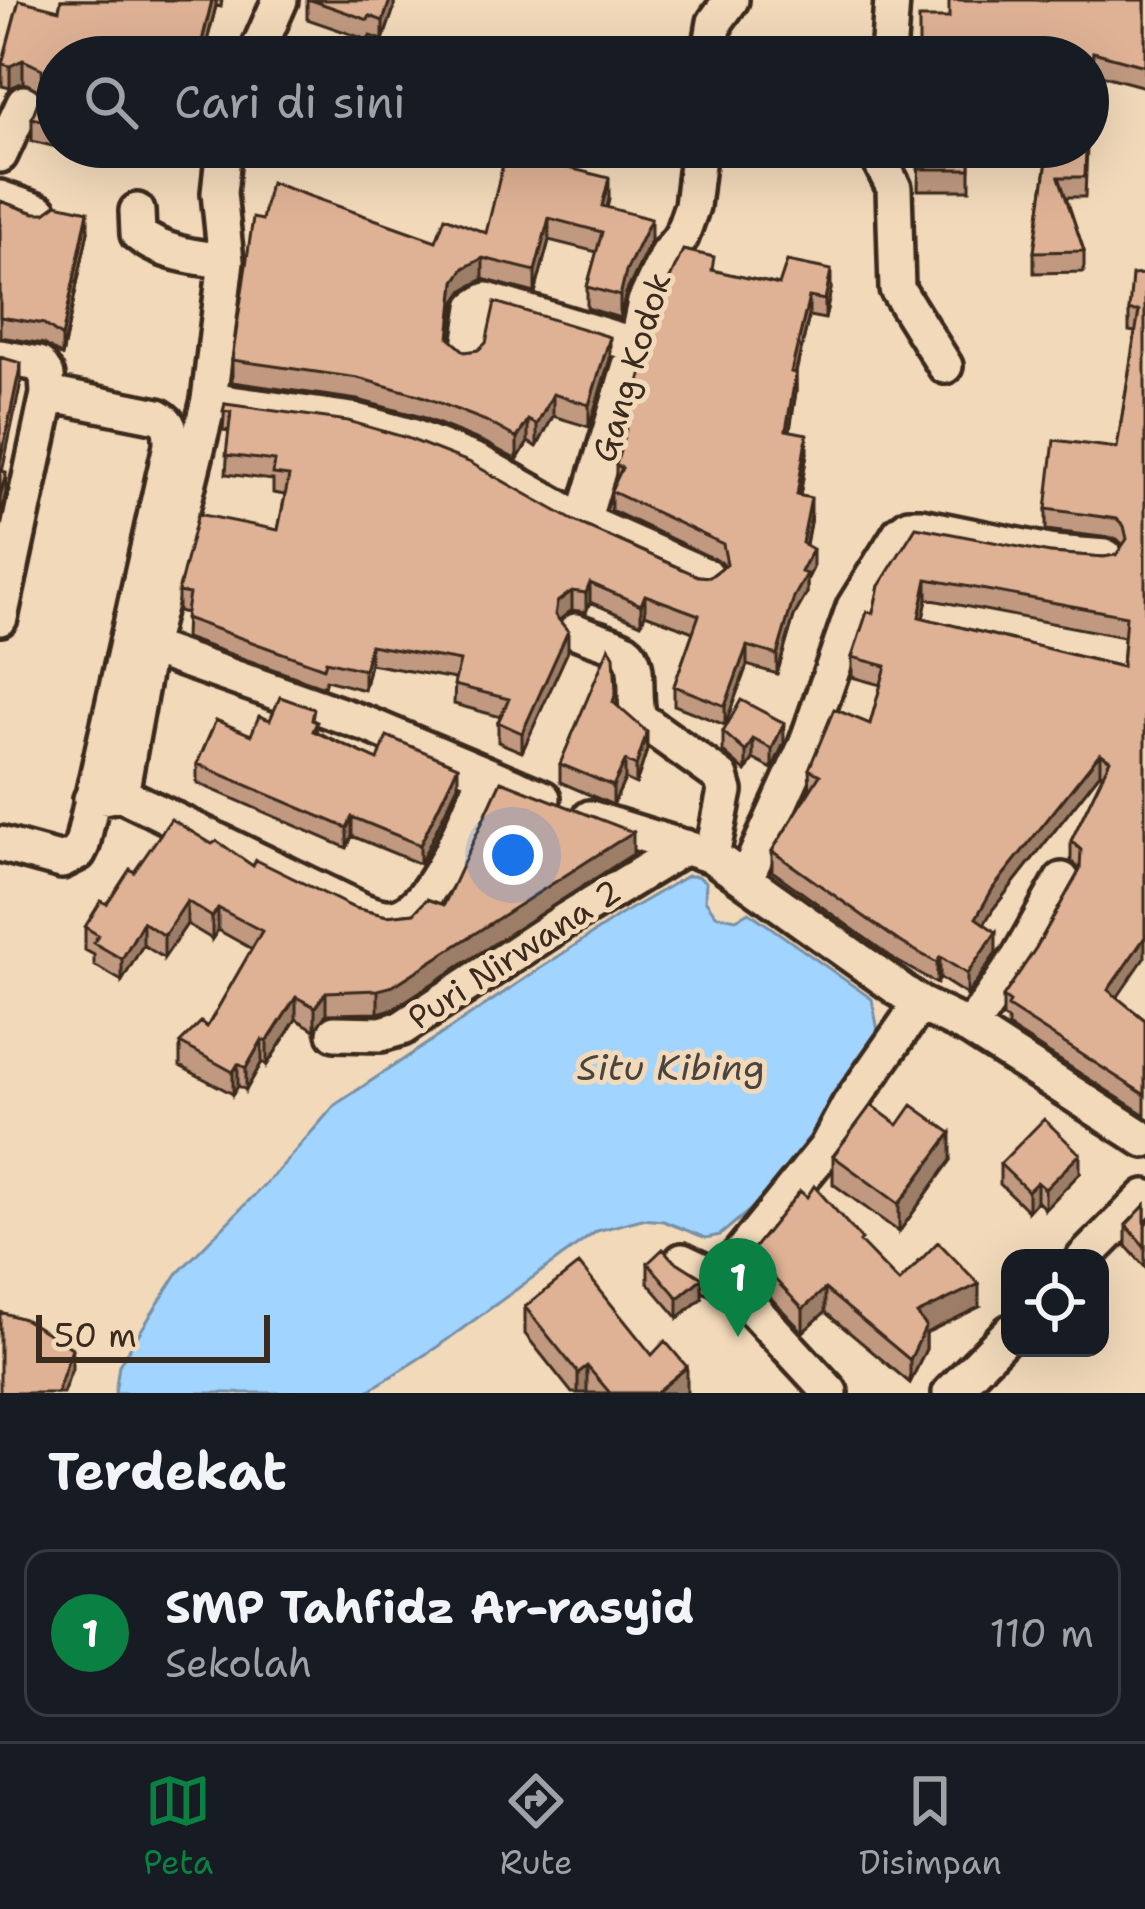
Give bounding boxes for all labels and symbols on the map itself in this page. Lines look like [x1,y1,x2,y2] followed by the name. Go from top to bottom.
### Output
[581,267,682,467] street label: Gang Kodok
[483,825,543,885] your location
[399,869,629,1040] street label: Puri Nirwana 2
[577,1043,765,1092] water label: Situ Kibing
[699,1238,777,1337] pin: 1
[36,1309,270,1362] scale bar

